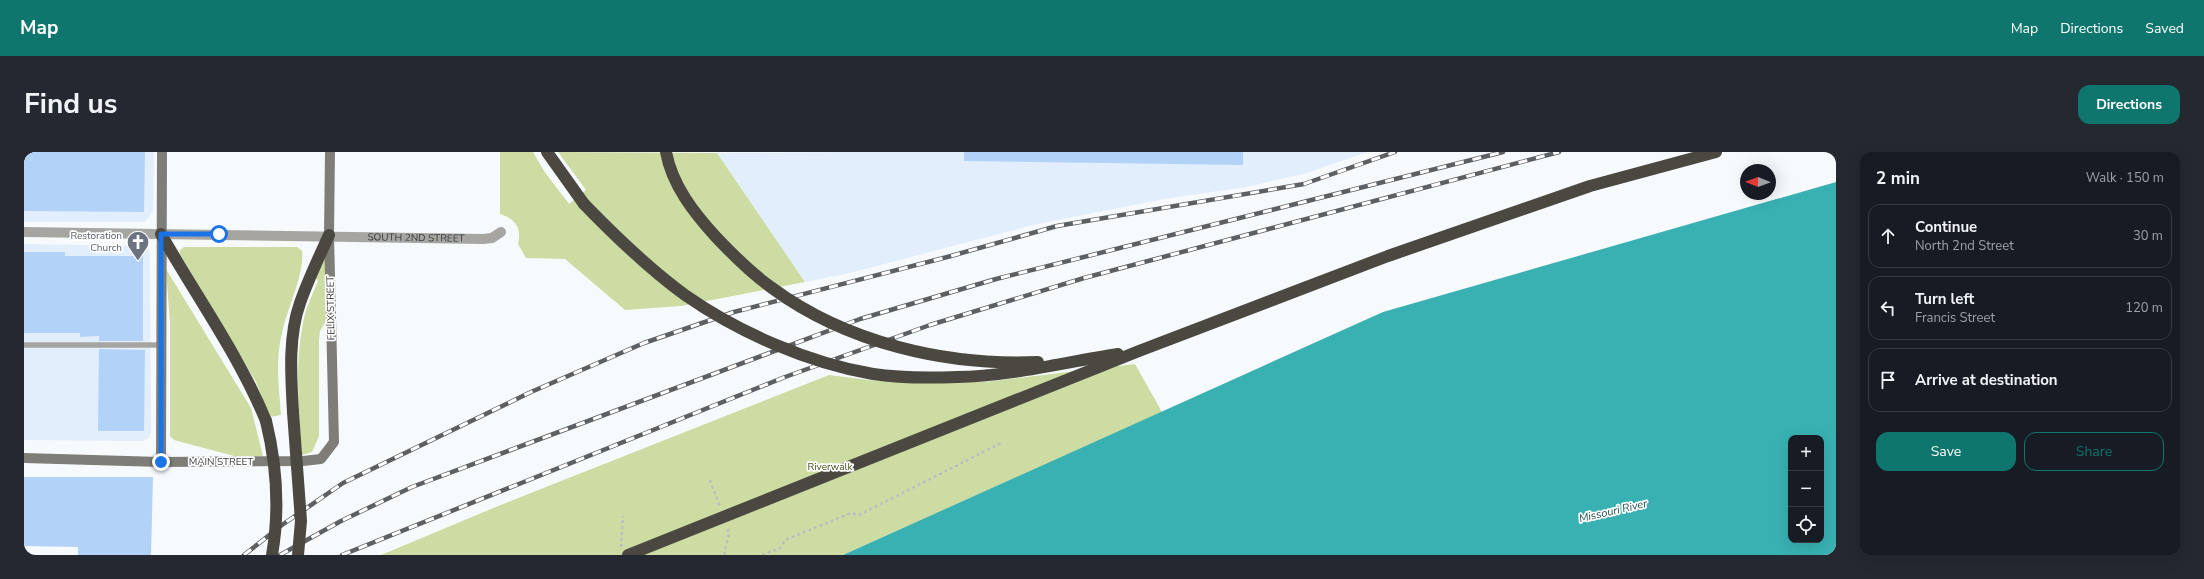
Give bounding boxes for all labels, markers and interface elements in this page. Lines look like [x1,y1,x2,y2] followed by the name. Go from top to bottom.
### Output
[20,15,58,41] text: Map
[2011,19,2038,38] text: Map
[2060,19,2123,38] text: Directions
[2145,19,2184,38] text: Saved
[24,85,118,123] text: Find us
[2078,85,2180,124] button: Directions
[1740,164,1776,200] north arrow
[1876,167,1920,190] text: 2 min
[2086,169,2164,187] text: Walk · 150 m
[1915,217,1977,237] text: Continue
[210,225,228,243] route start
[1877,225,1899,247] icon: ahead
[2133,227,2163,245] text: 30 m
[70,229,122,255] place label: Restoration Church
[125,229,151,262] church icon: Restoration Church
[367,230,465,246] street label: SOUTH 2ND STREET
[1915,237,2014,255] text: North 2nd Street
[323,276,339,340] street label: FELIX STREET
[1915,289,1974,309] text: Turn left
[1877,297,1899,319] icon: left
[2125,299,2163,317] text: 120 m
[1915,309,1995,327] text: Francis Street
[1877,369,1899,391] icon: arrive
[1915,370,2058,390] text: Arrive at destination
[1876,432,2016,471] button: Save
[2024,432,2164,471] button: Share
[1788,435,1824,543] map controls
[1788,435,1824,471] button: +
[152,453,170,471] route end
[189,455,253,469] street label: MAIN STREET
[808,460,853,474] park label: Riverwalk
[1788,471,1824,507] button: −
[1577,496,1650,526] water label: Missouri River
[1788,507,1824,543] button: locate

